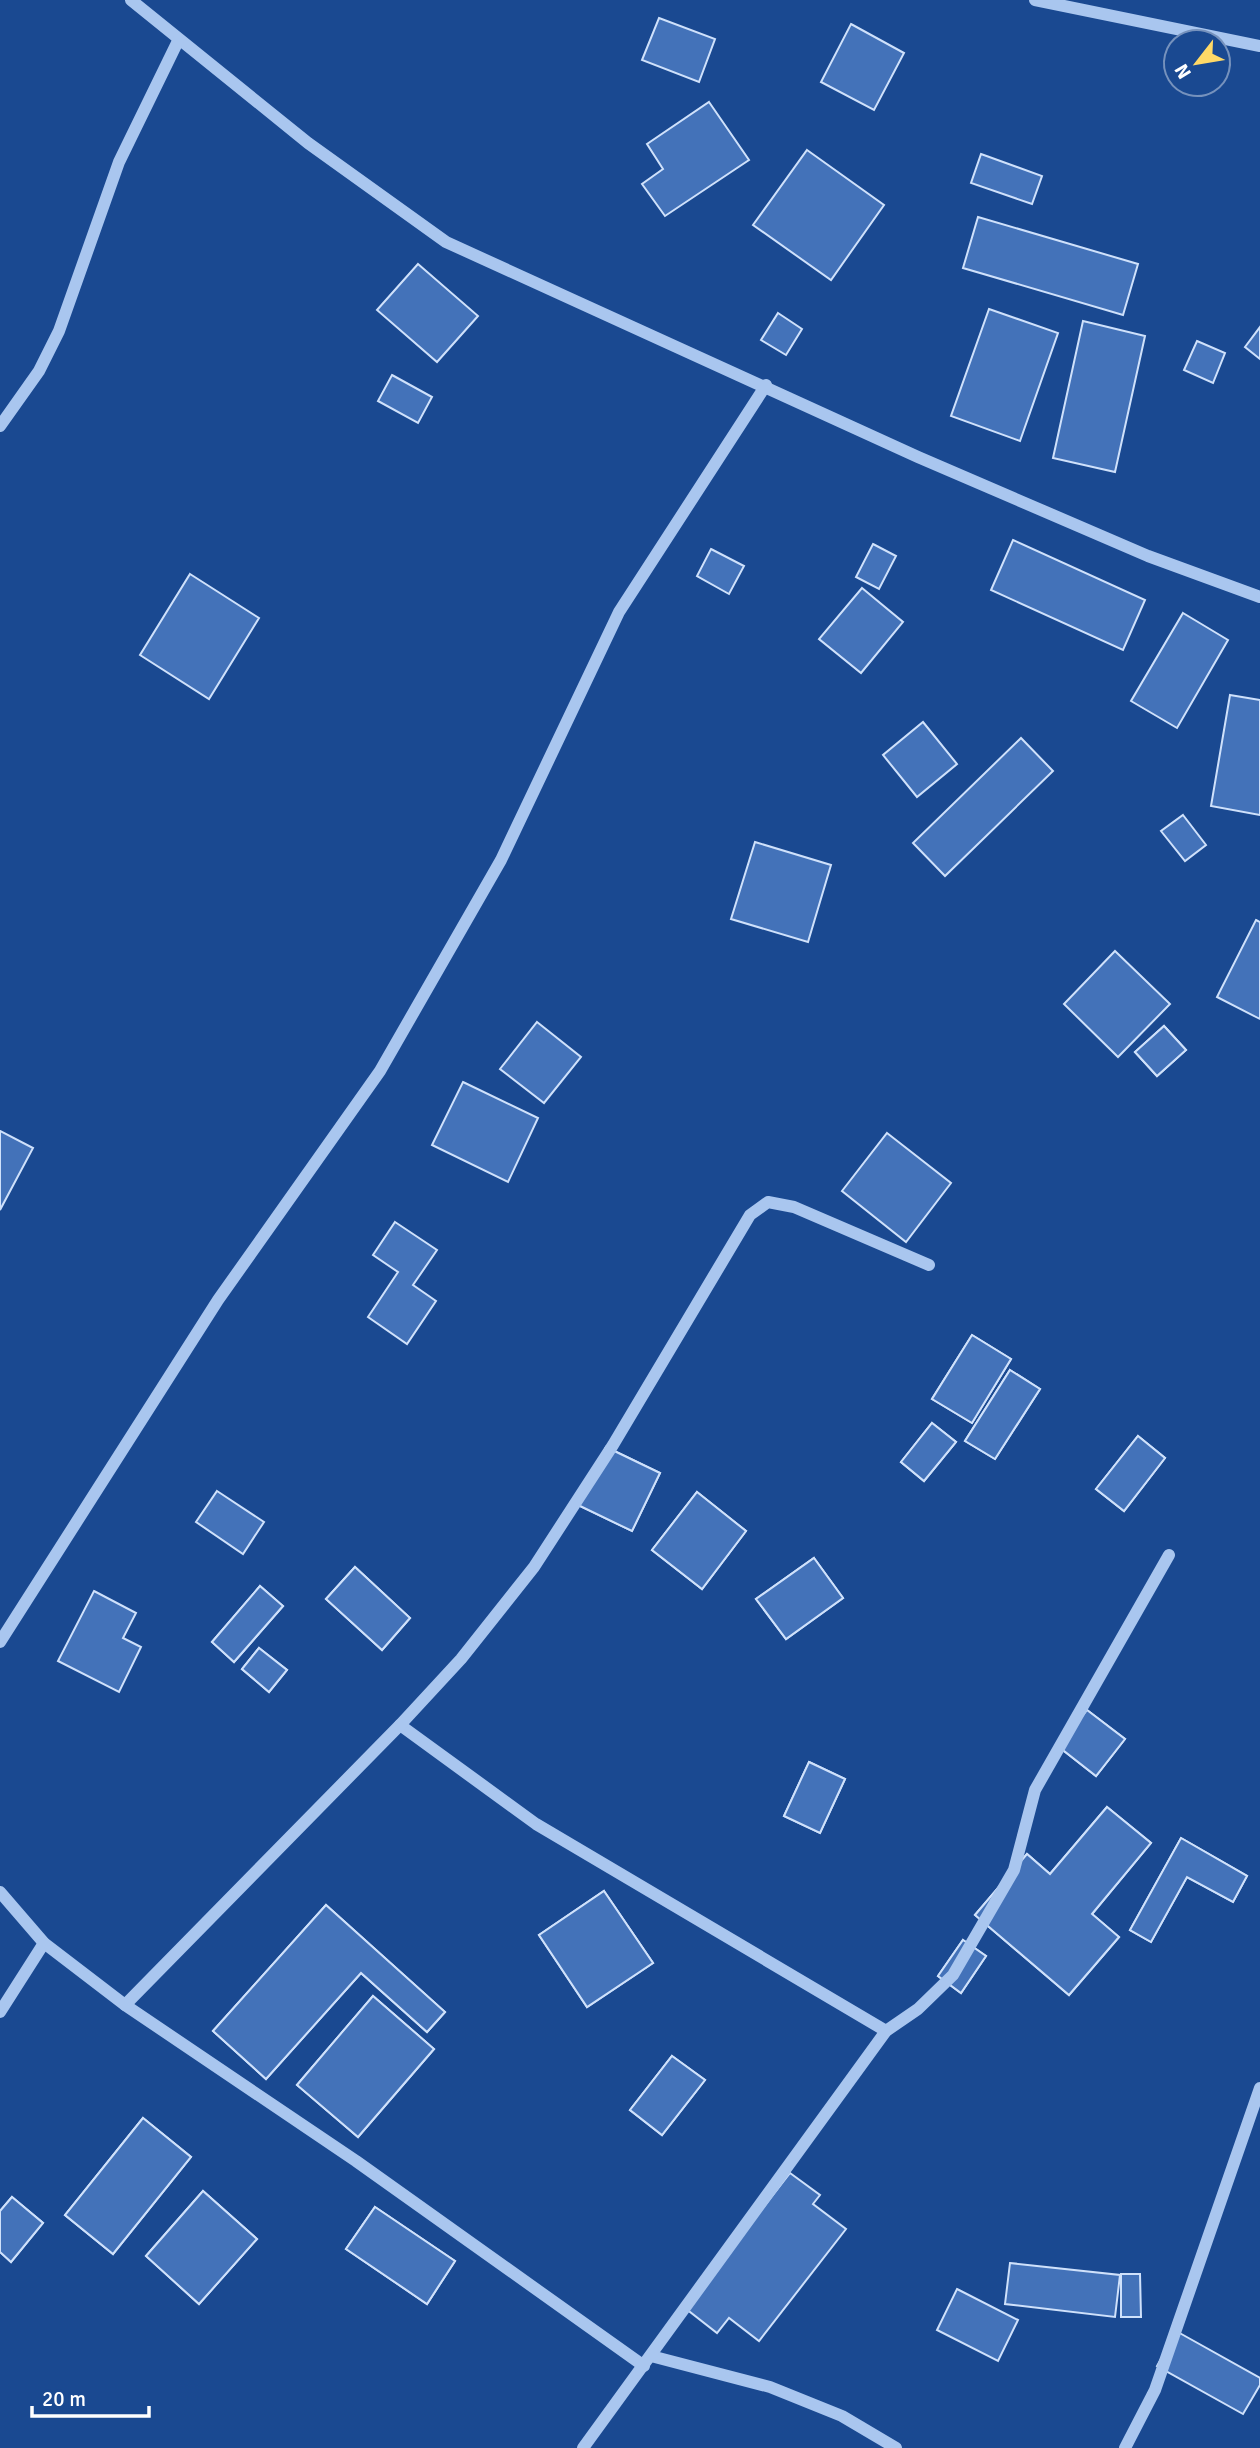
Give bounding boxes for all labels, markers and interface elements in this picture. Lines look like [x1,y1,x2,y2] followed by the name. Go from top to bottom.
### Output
[1162,28,1232,98] north arrow
[1170,59,1197,83] text: N
[32,2374,149,2418] scale bar
[42,2386,86,2412] text: 20 m

